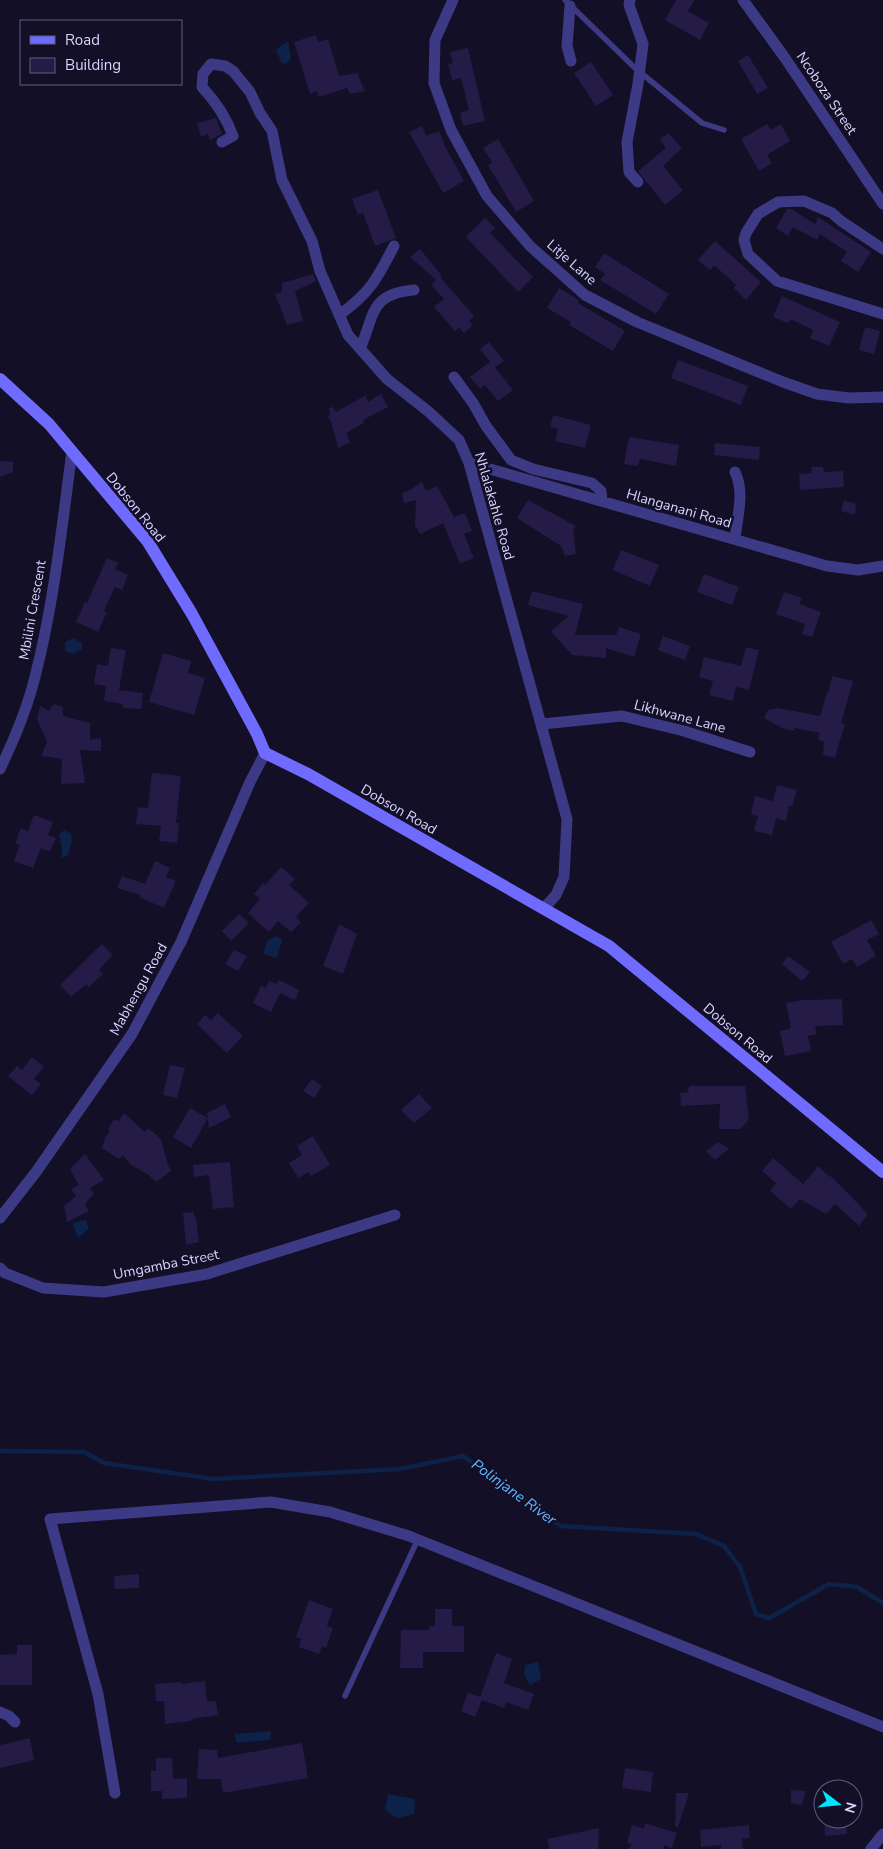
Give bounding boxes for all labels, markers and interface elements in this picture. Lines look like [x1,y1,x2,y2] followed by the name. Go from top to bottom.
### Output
[20,20,182,85] legend
[65,30,100,50] text: Road
[792,48,861,138] street label: Ncoboza Street
[65,55,121,75] text: Building
[543,235,601,289] street label: Litje Lane
[470,450,519,562] street label: Nhlalakahle Road
[101,468,170,546] street label: Dobson Road
[624,484,734,533] street label: Hlanganani Road
[14,559,51,661] street label: Mbilini Crescent
[632,695,728,738] street label: Likhwane Lane
[357,780,440,839] street label: Dobson Road
[105,940,172,1039] street label: Mabhengu Road
[699,999,776,1068] street label: Dobson Road
[112,1245,221,1284] street label: Umgamba Street
[468,1454,561,1530] water label: Polinjane River
[813,1779,863,1829] north arrow
[839,1800,861,1815] text: N

